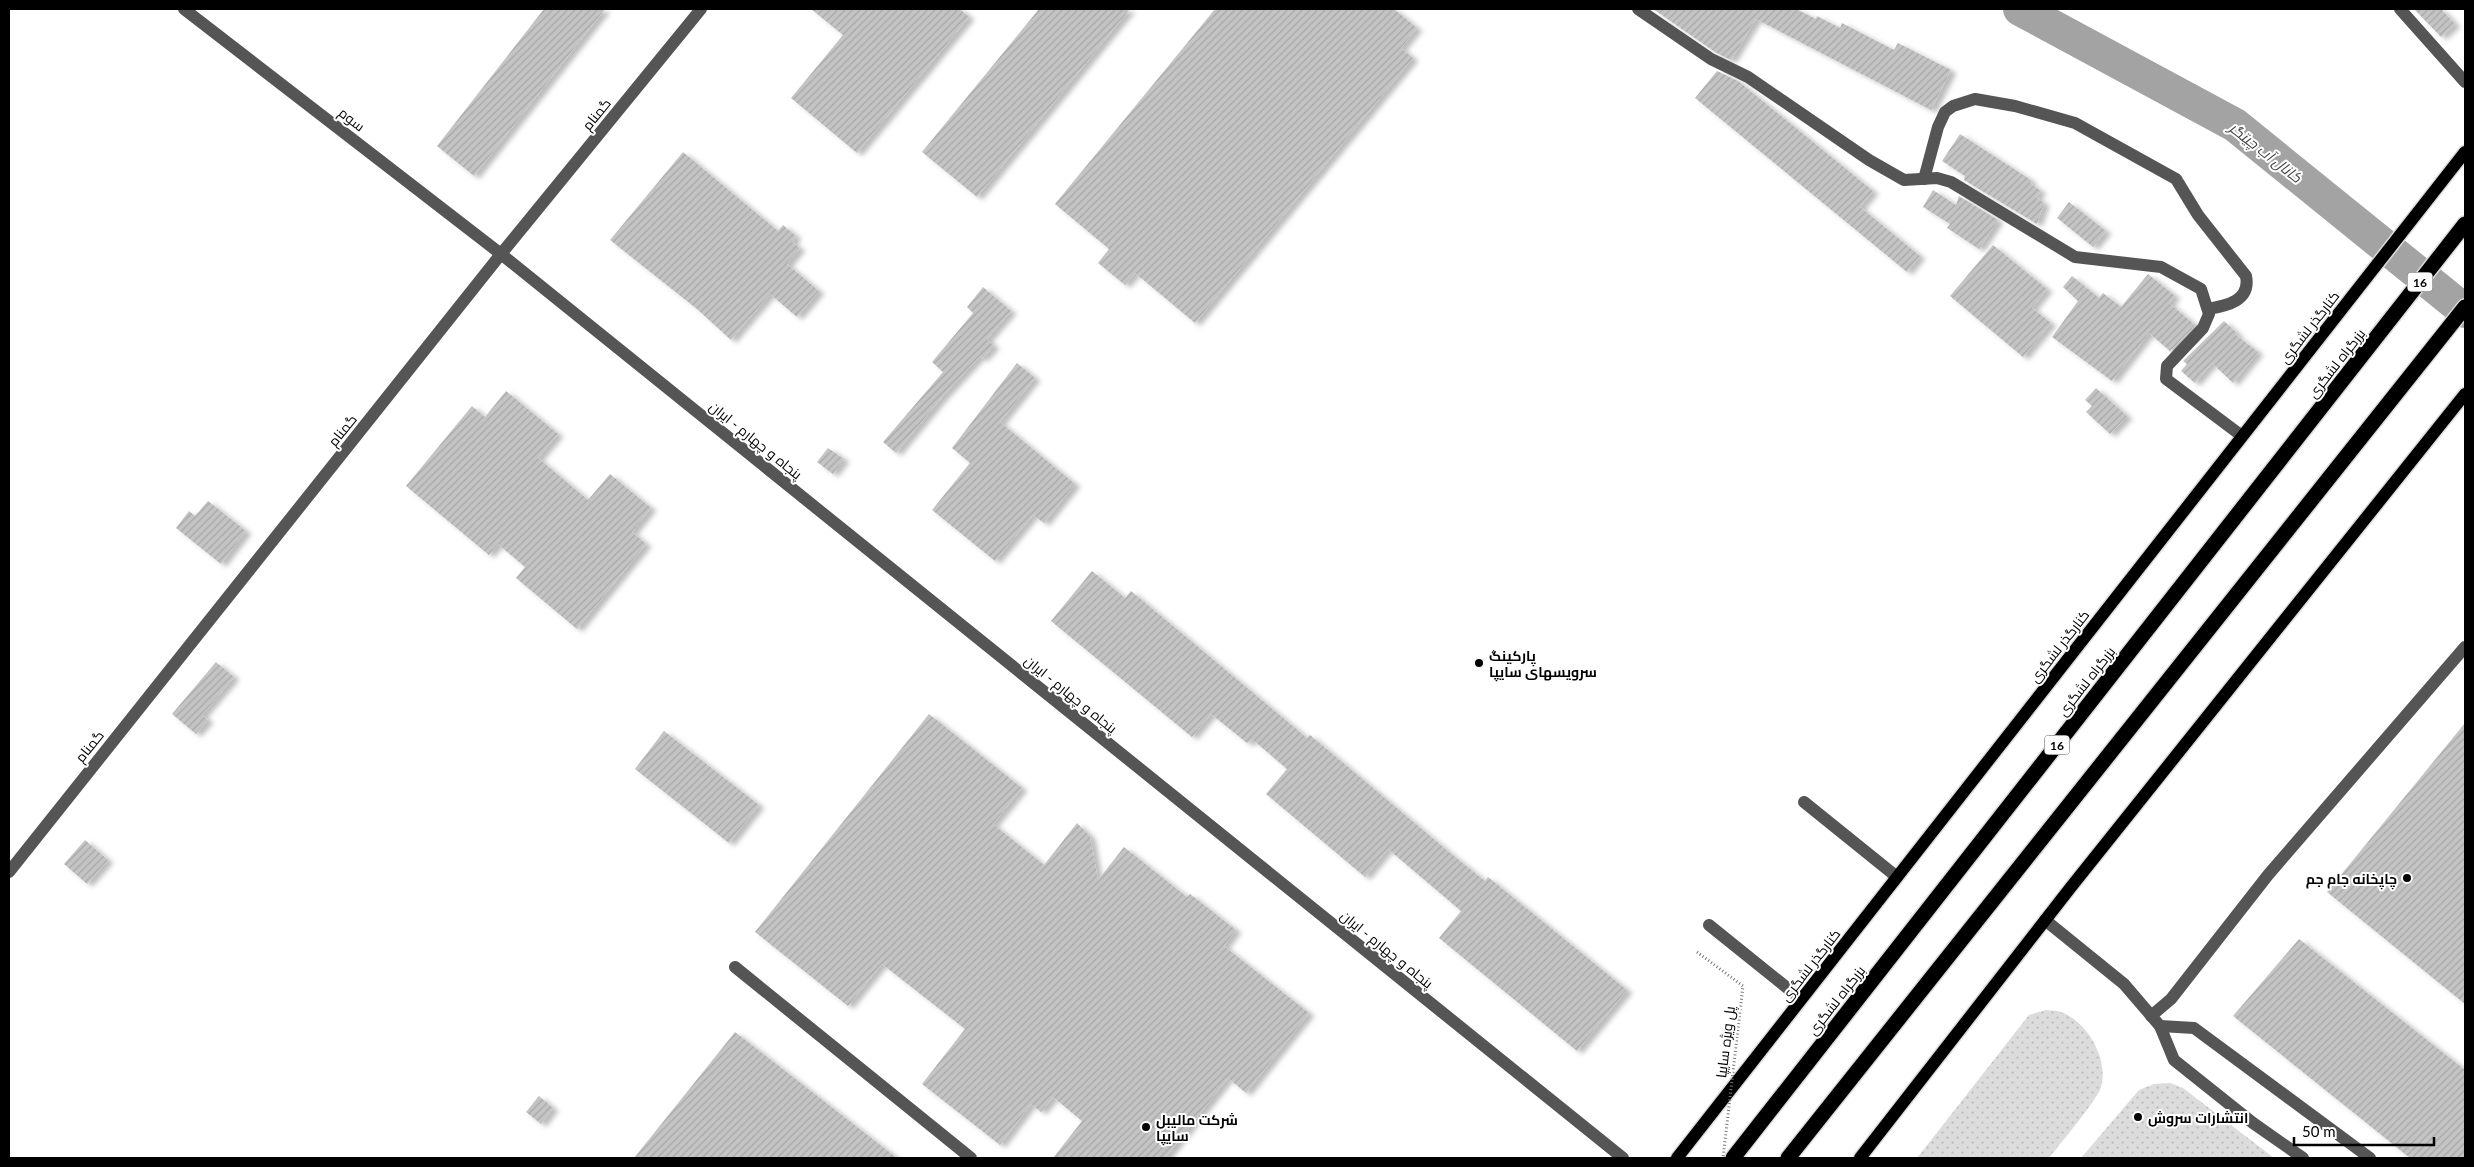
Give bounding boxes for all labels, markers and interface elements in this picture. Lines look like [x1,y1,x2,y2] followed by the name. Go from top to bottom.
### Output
[578,95,615,135] street label: گمنام
[334,104,368,136] street label: سوم
[2223,117,2306,188] water label: کانال آب چیتگر
[2408,272,2432,292] road number: 16
[2275,287,2343,367] street label: کنارگذر لشگری
[2304,325,2368,401] street label: بزرگراه لشگری
[705,397,806,484] street label: پنجاه و چهارم - ایران
[324,411,361,451] street label: گمنام
[2025,606,2093,686] street label: کنارگذر لشگری
[2054,643,2118,719] street label: بزرگراه لشگری
[1489,647,1597,682] place label: پارکینگ سرویسهای سایپا
[1020,651,1121,738] street label: پنجاه و چهارم - ایران
[1473,657,1485,669] marker: پارکینگ سرویسهای سایپا
[71,727,108,767] street label: گمنام
[2044,736,2070,754] road number: 16
[2306,870,2397,890] place label: چاپخانه جام جم
[2401,872,2413,884] marker: چاپخانه جام جم
[1336,906,1437,993] street label: پنجاه و چهارم - ایران
[1776,925,1844,1005] street label: کنارگذر لشگری
[1804,962,1868,1038] street label: بزرگراه لشگری
[1712,1005,1740,1079] street label: پل ویژه سایپا
[2148,1109,2248,1127] place label: انتشارات سروش
[1156,1111,1238,1146] place label: شرکت مالیبل سایپا
[2132,1111,2144,1123] marker: انتشارات سروش
[2294,1114,2434,1146] scale bar
[1140,1121,1152,1133] marker: شرکت مالیبل سایپا
[2302,1122,2336,1140] text: 50 m

